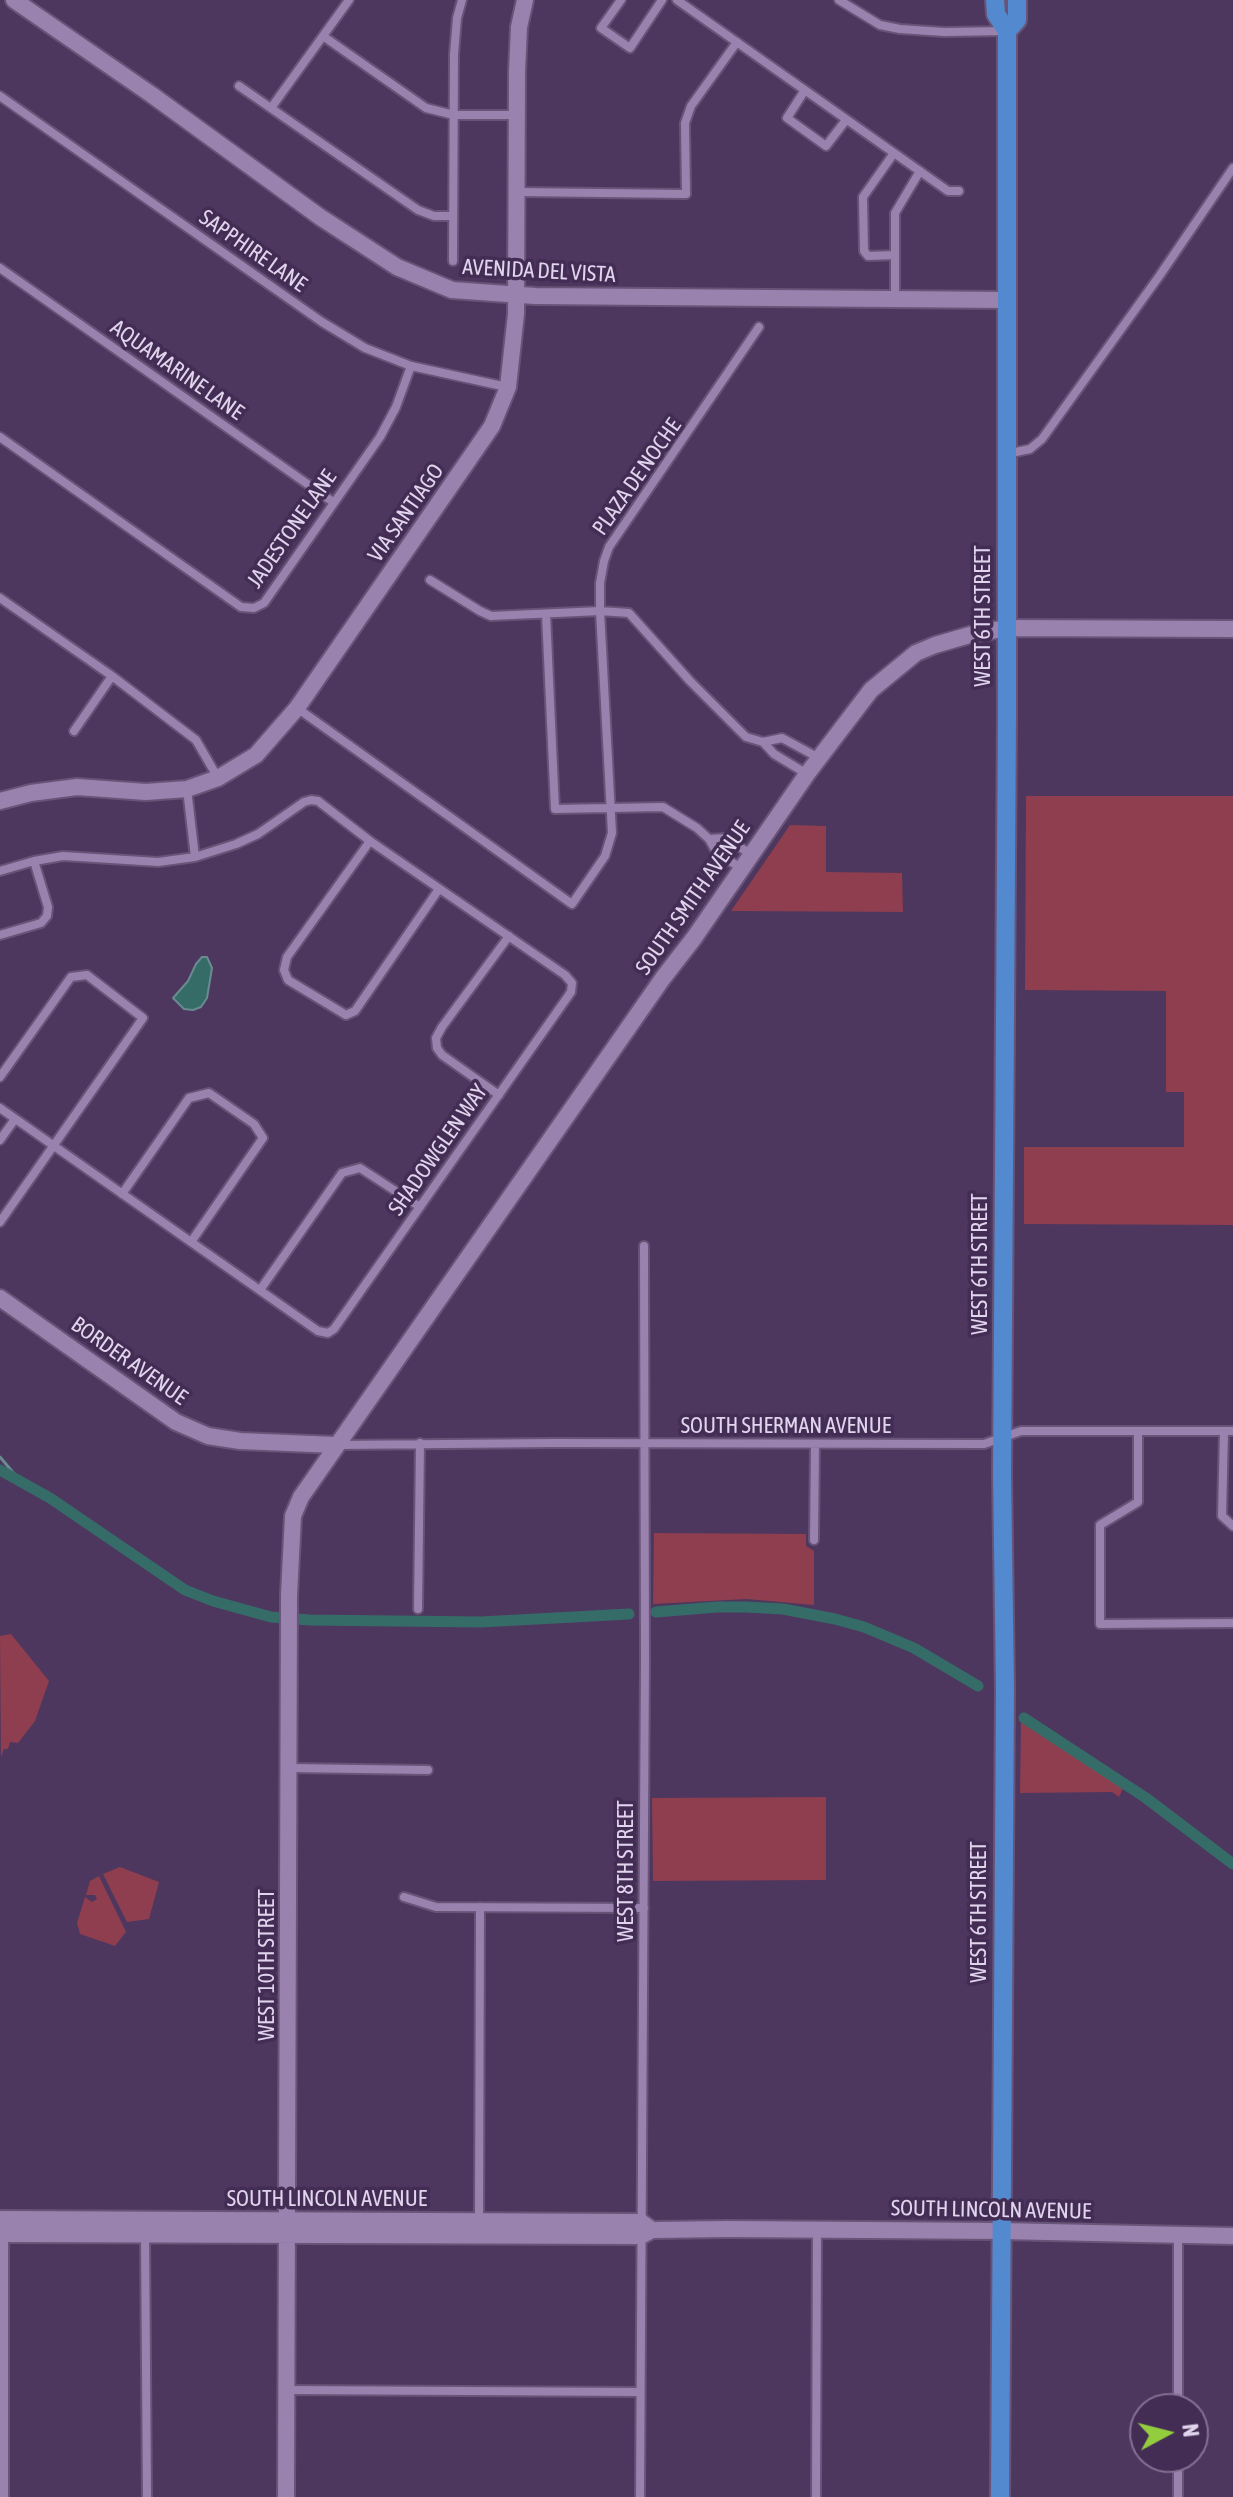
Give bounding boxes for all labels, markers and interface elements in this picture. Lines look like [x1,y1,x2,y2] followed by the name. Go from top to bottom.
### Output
[194,204,312,298] street label: SAPPHIRE LANE
[462,254,616,288] street label: AVENIDA DEL VISTA
[105,314,249,426] street label: AQUAMARINE LANE
[587,414,687,540] street label: PLAZA DE NOCHE
[363,459,449,567] street label: VIA SANTIAGO
[242,465,342,593] street label: JADESTONE LANE
[970,545,996,687] street label: WEST 6TH STREET
[630,816,756,980] street label: SOUTH SMITH AVENUE
[383,1079,493,1221] street label: SHADOWGLEN WAY
[967,1193,993,1335] street label: WEST 6TH STREET
[66,1311,192,1411] street label: BORDER AVENUE
[681,1413,891,1439] street label: SOUTH SHERMAN AVENUE
[613,1800,639,1942] street label: WEST 8TH STREET
[966,1841,992,1983] street label: WEST 6TH STREET
[254,1889,280,2041] street label: WEST 10TH STREET
[227,2186,427,2212] street label: SOUTH LINCOLN AVENUE
[891,2195,1091,2225] street label: SOUTH LINCOLN AVENUE
[1129,2393,1209,2473] north arrow
[1177,2422,1205,2438] text: N

